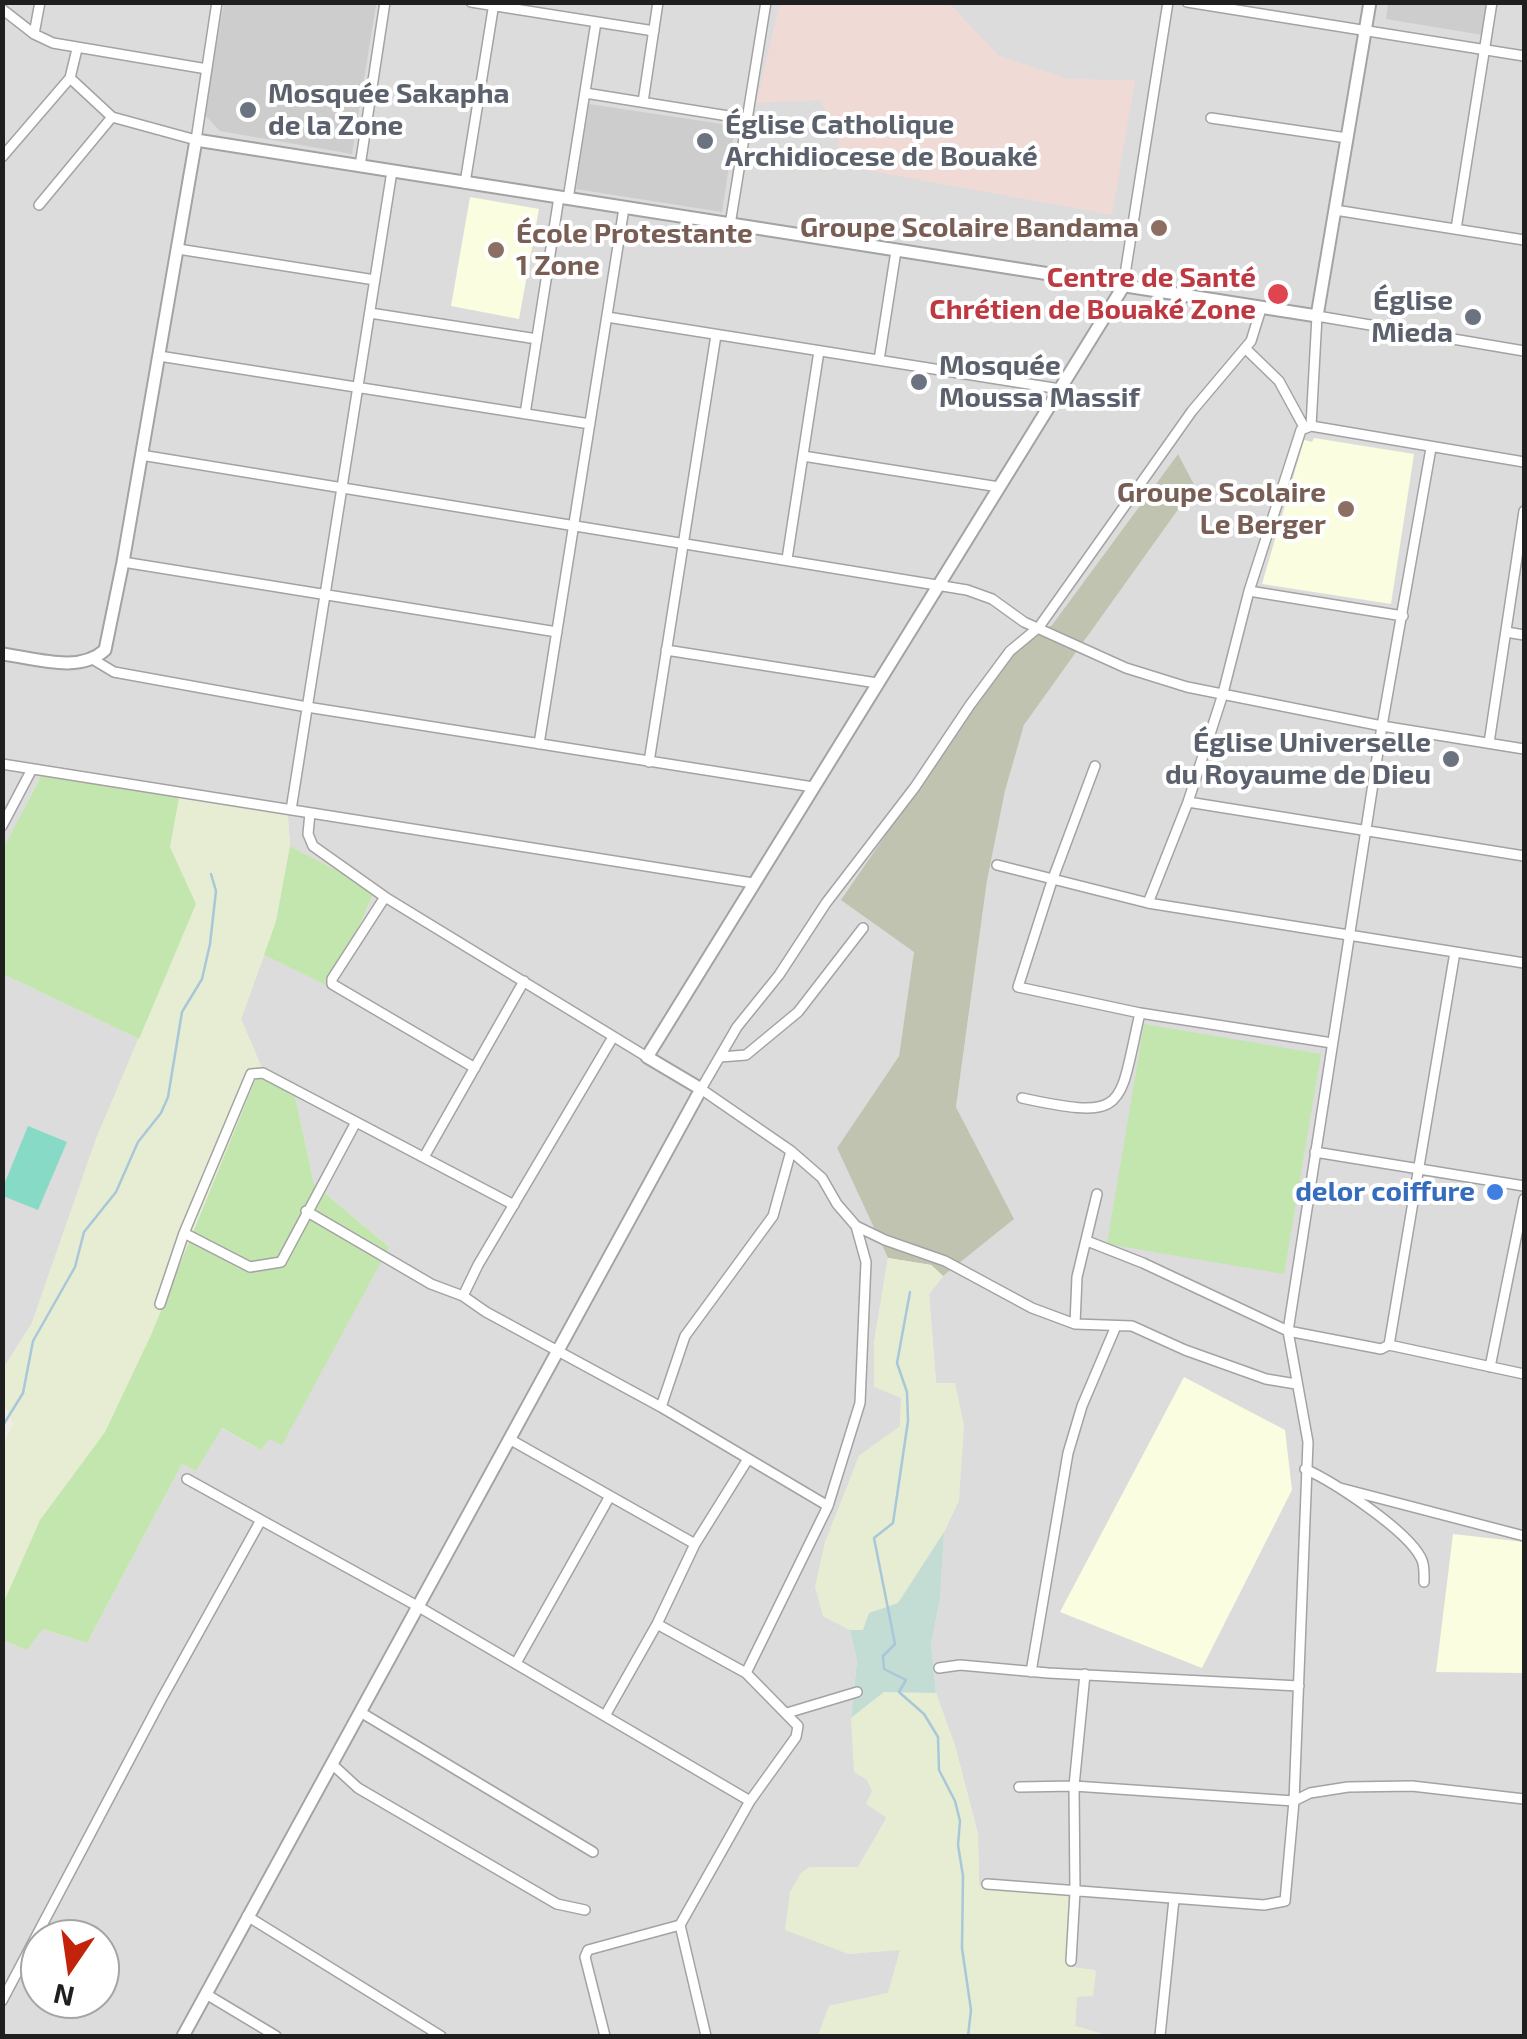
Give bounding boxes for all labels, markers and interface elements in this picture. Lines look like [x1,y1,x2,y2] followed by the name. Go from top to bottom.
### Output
[268,77,509,143] place label: Mosquée Sakapha de la Zone
[237,99,259,121] marker: Mosquée Sakapha de la Zone
[725,108,1038,174] place label: Église Catholique Archidiocese de Bouaké
[694,130,716,152] marker: Église Catholique Archidiocese de Bouaké
[800,211,1139,245] place label: Groupe Scolaire Bandama
[516,217,753,283] place label: École Protestante 1 Zone
[1148,217,1170,239] marker: Groupe Scolaire Bandama
[485,239,507,261] marker: École Protestante 1 Zone
[929,261,1256,327] place label: Centre de Santé Chrétien de Bouaké Zone
[1265,281,1291,307] marker: Centre de Santé Chrétien de Bouaké Zone
[1371,284,1453,350] place label: Église Mieda
[1462,306,1484,328] marker: Église Mieda
[939,349,1140,415] place label: Mosquée Moussa Massif
[908,371,930,393] marker: Mosquée Moussa Massif
[1117,476,1326,542] place label: Groupe Scolaire Le Berger
[1335,498,1357,520] marker: Groupe Scolaire Le Berger
[1165,726,1431,792] place label: Église Universelle du Royaume de Dieu
[1440,748,1462,770] marker: Église Universelle du Royaume de Dieu
[1295,1175,1475,1209] place label: delor coiffure
[1484,1181,1506,1203] marker: delor coiffure
[20,1919,120,2019] north arrow
[50,1977,77,2015] text: N

